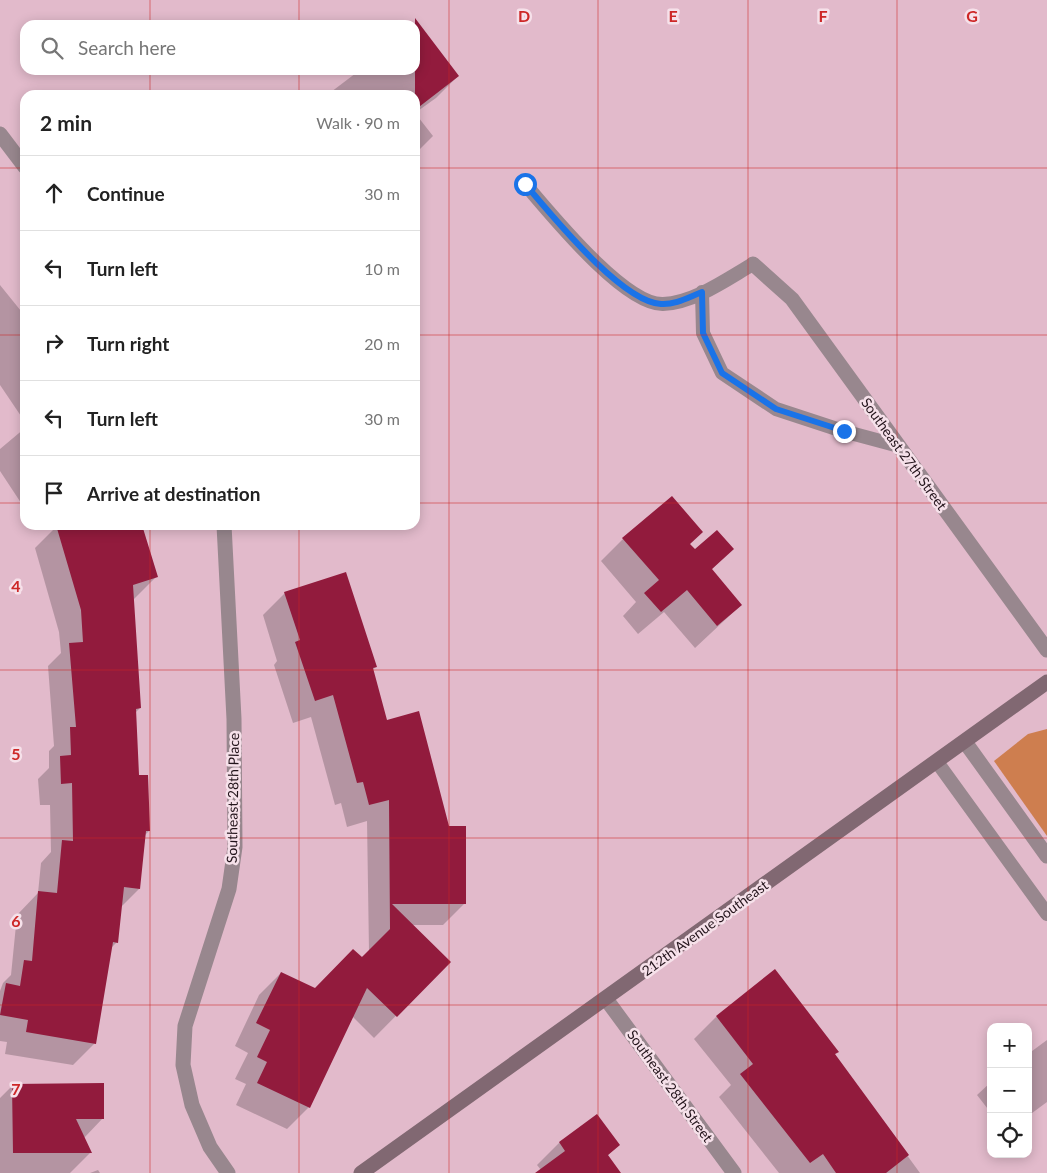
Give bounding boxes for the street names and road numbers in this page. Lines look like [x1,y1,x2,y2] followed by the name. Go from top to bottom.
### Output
[858,394,951,513] street label: Southeast 27th Street
[223,733,242,863] street label: Southeast 28th Place
[638,876,771,979] street label: 212th Avenue Southeast
[624,1026,717,1145] street label: Southeast 28th Street

